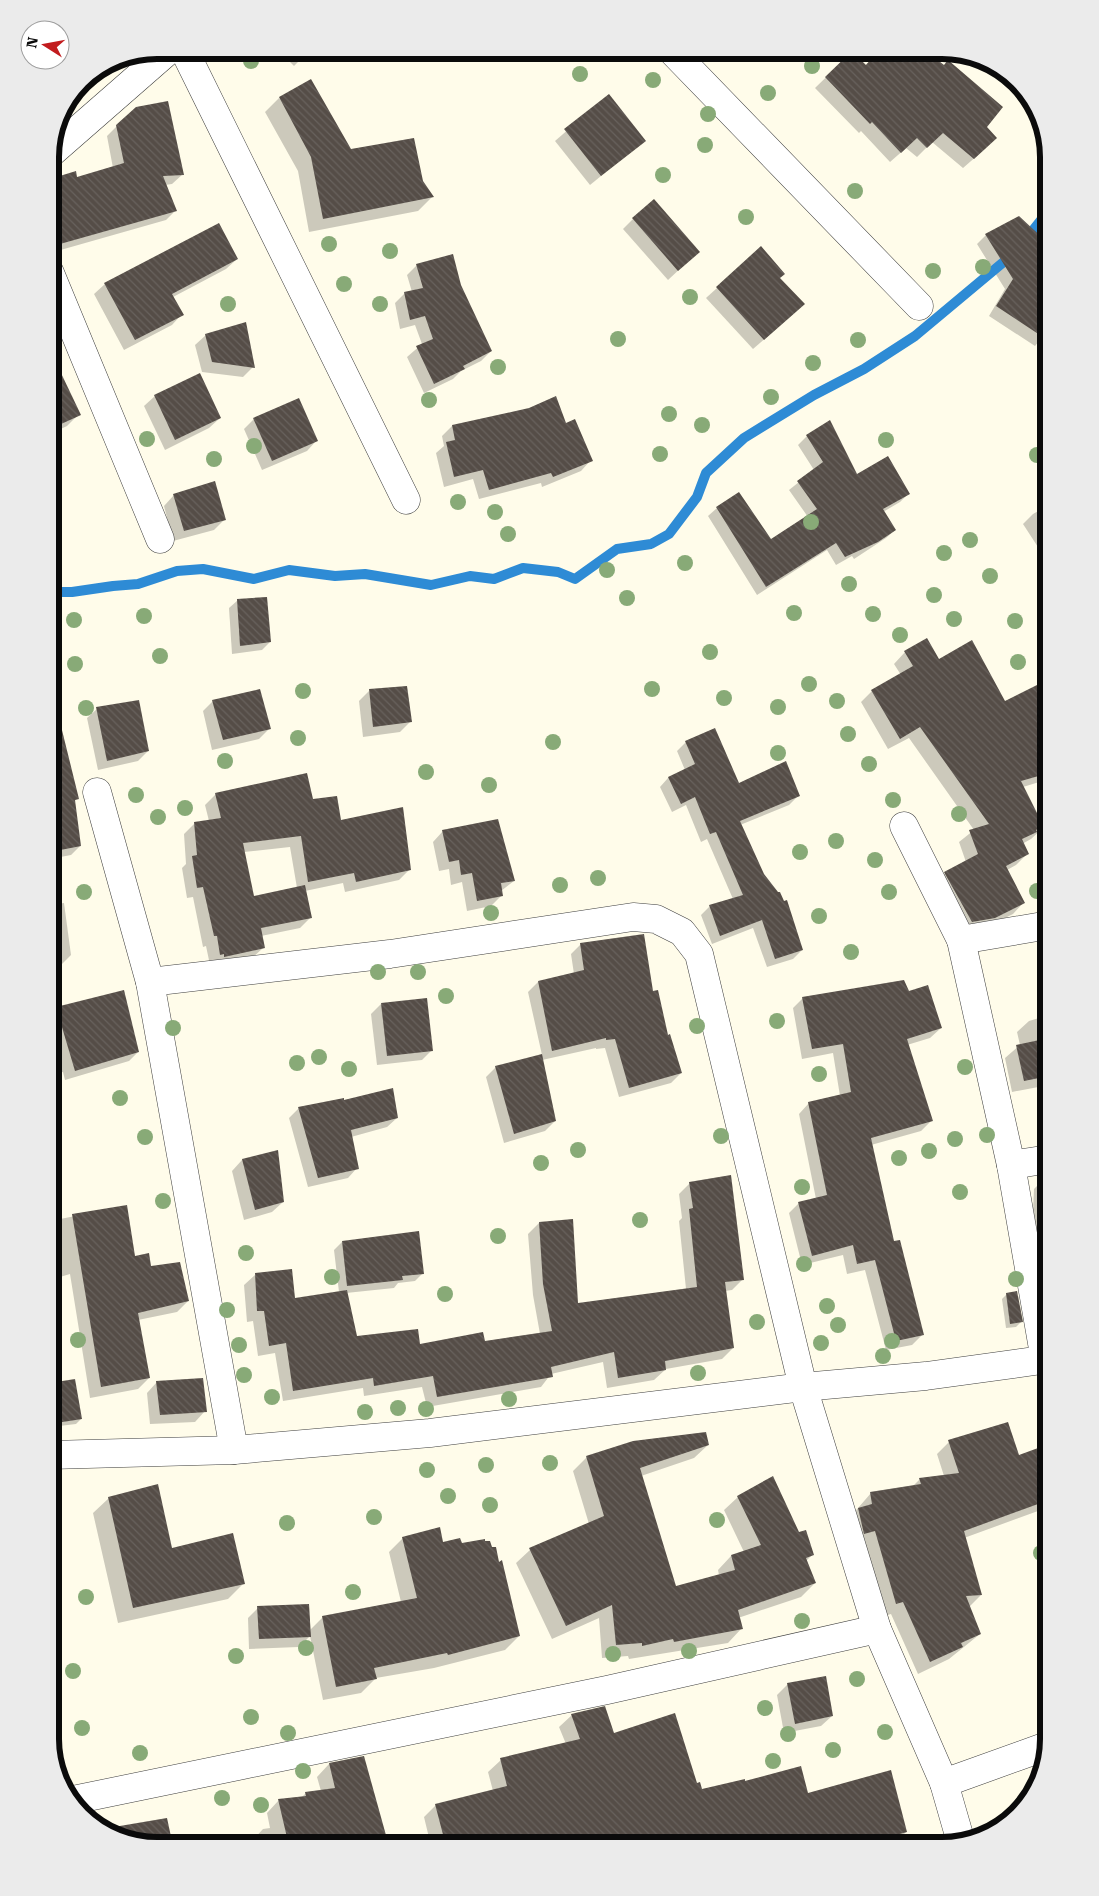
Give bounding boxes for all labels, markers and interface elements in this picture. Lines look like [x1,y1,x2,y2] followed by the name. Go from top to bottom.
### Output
[20,20,70,70] north arrow
[23,35,41,49] text: N

